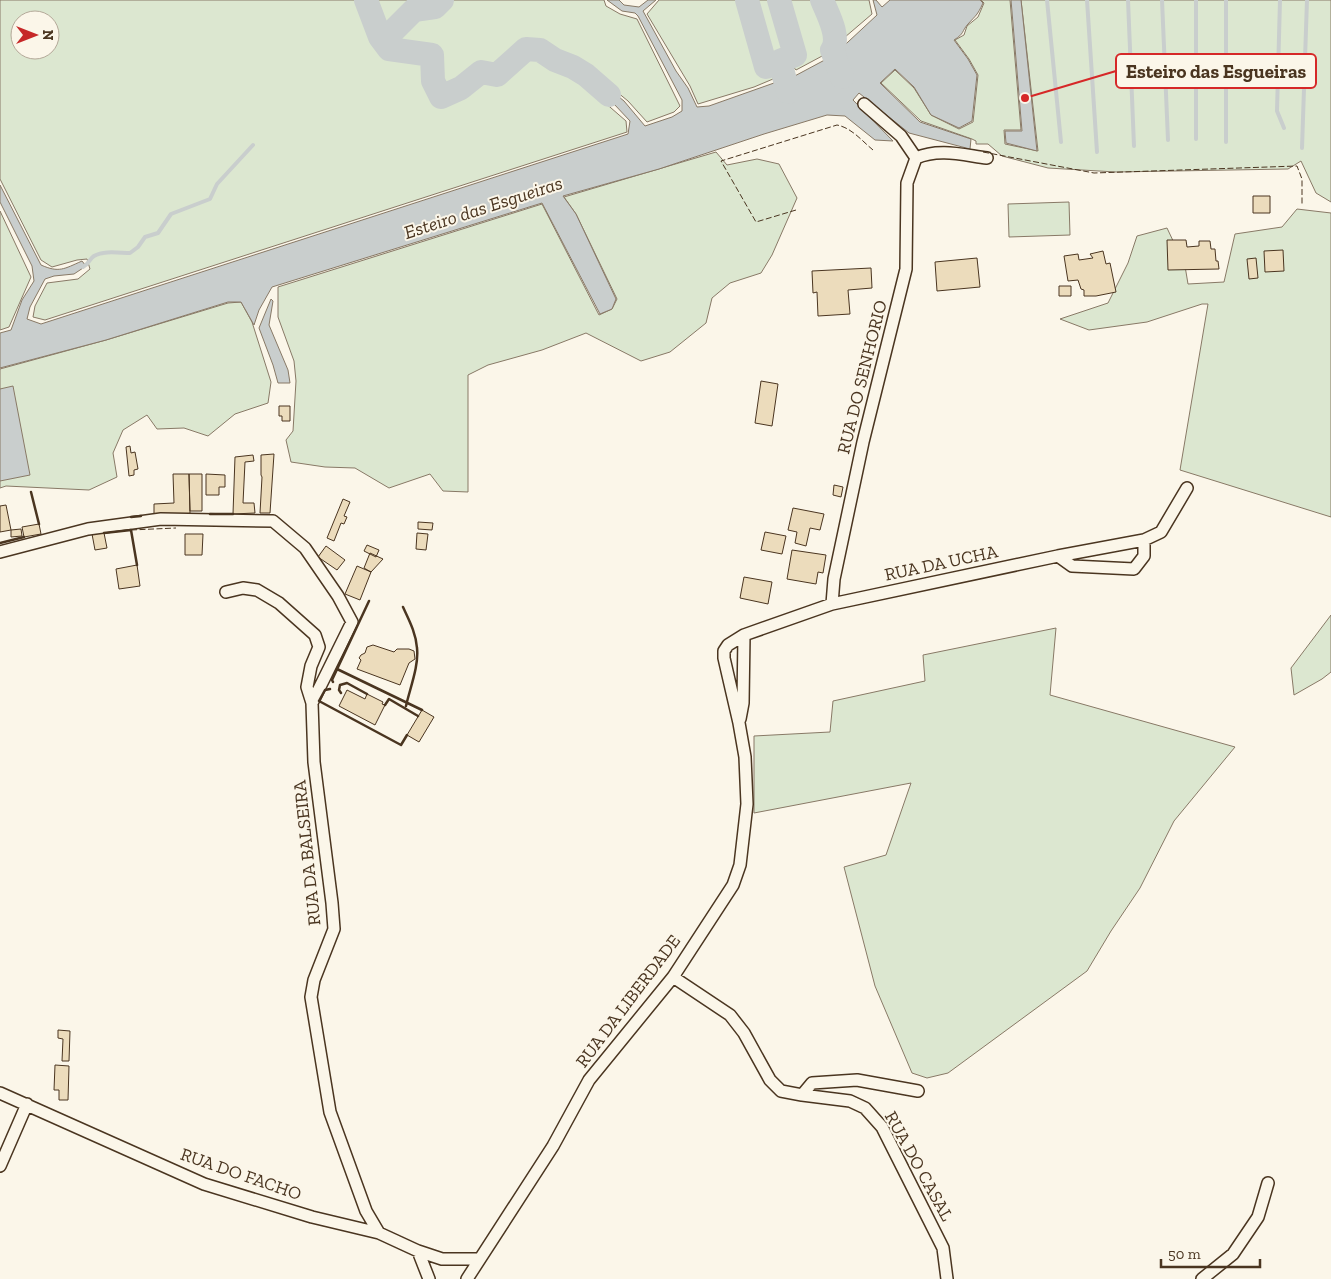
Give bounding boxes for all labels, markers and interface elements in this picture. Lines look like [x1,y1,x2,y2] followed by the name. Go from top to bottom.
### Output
[10,10,60,60] north arrow
[39,30,56,41] text: N
[1116,54,1316,88] callout: Esteiro das Esgueiras
[1126,60,1307,83] text: Esteiro das Esgueiras
[401,171,565,244] water label: Esteiro das Esgueiras
[832,298,892,456] street label: RUA DO SENHORIO
[882,540,1000,586] street label: RUA DA UCHA
[288,779,326,927] street label: RUA DA BALSEIRA
[571,930,685,1072] street label: RUA DA LIBERDADE
[880,1107,958,1225] street label: RUA DO CASAL
[178,1143,304,1205] street label: RUA DO FACHO
[1161,1236,1260,1268] scale bar
[1168,1245,1201,1263] text: 50 m

